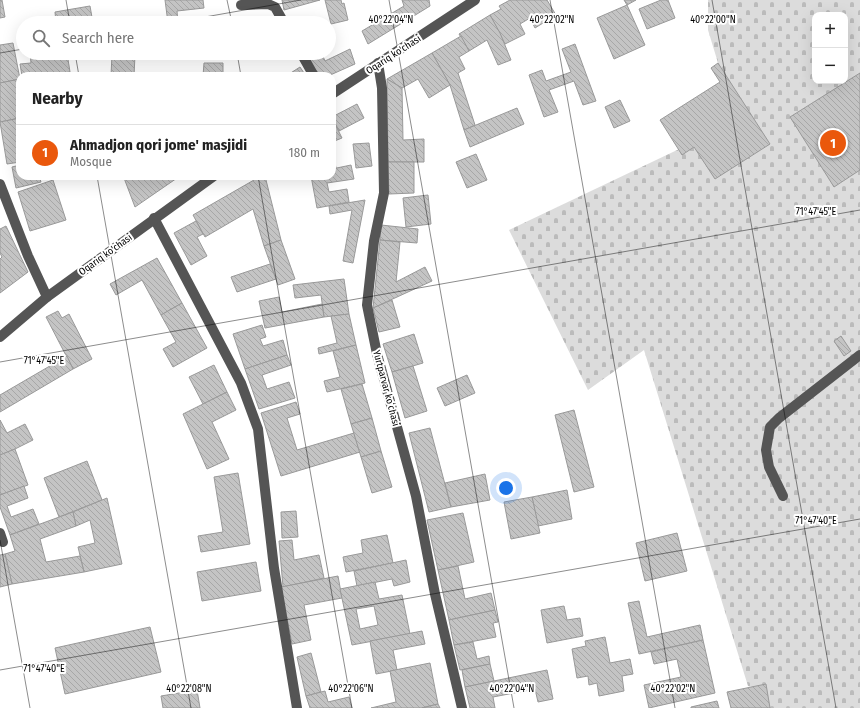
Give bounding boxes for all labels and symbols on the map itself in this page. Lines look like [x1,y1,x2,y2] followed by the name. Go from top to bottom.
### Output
[369,14,413,26] text: 40°22'04"N
[530,14,574,26] text: 40°22'02"N
[690,14,736,26] text: 40°22'00"N
[364,33,423,77] street label: Oqariq ko'chasi
[820,128,846,158] pin: 1
[796,206,837,218] text: 71°47'45"E
[77,231,135,278] street label: Oqariq ko'chasi
[370,349,403,427] street label: Yurtparvar koʻchasi
[24,355,65,367] text: 71°47'45"E
[496,478,516,498] your location
[795,515,837,527] text: 71°47'40"E
[23,663,65,675] text: 71°47'40"E
[166,683,212,695] text: 40°22'08"N
[328,683,374,695] text: 40°22'06"N
[490,683,534,695] text: 40°22'04"N
[651,683,695,695] text: 40°22'02"N

